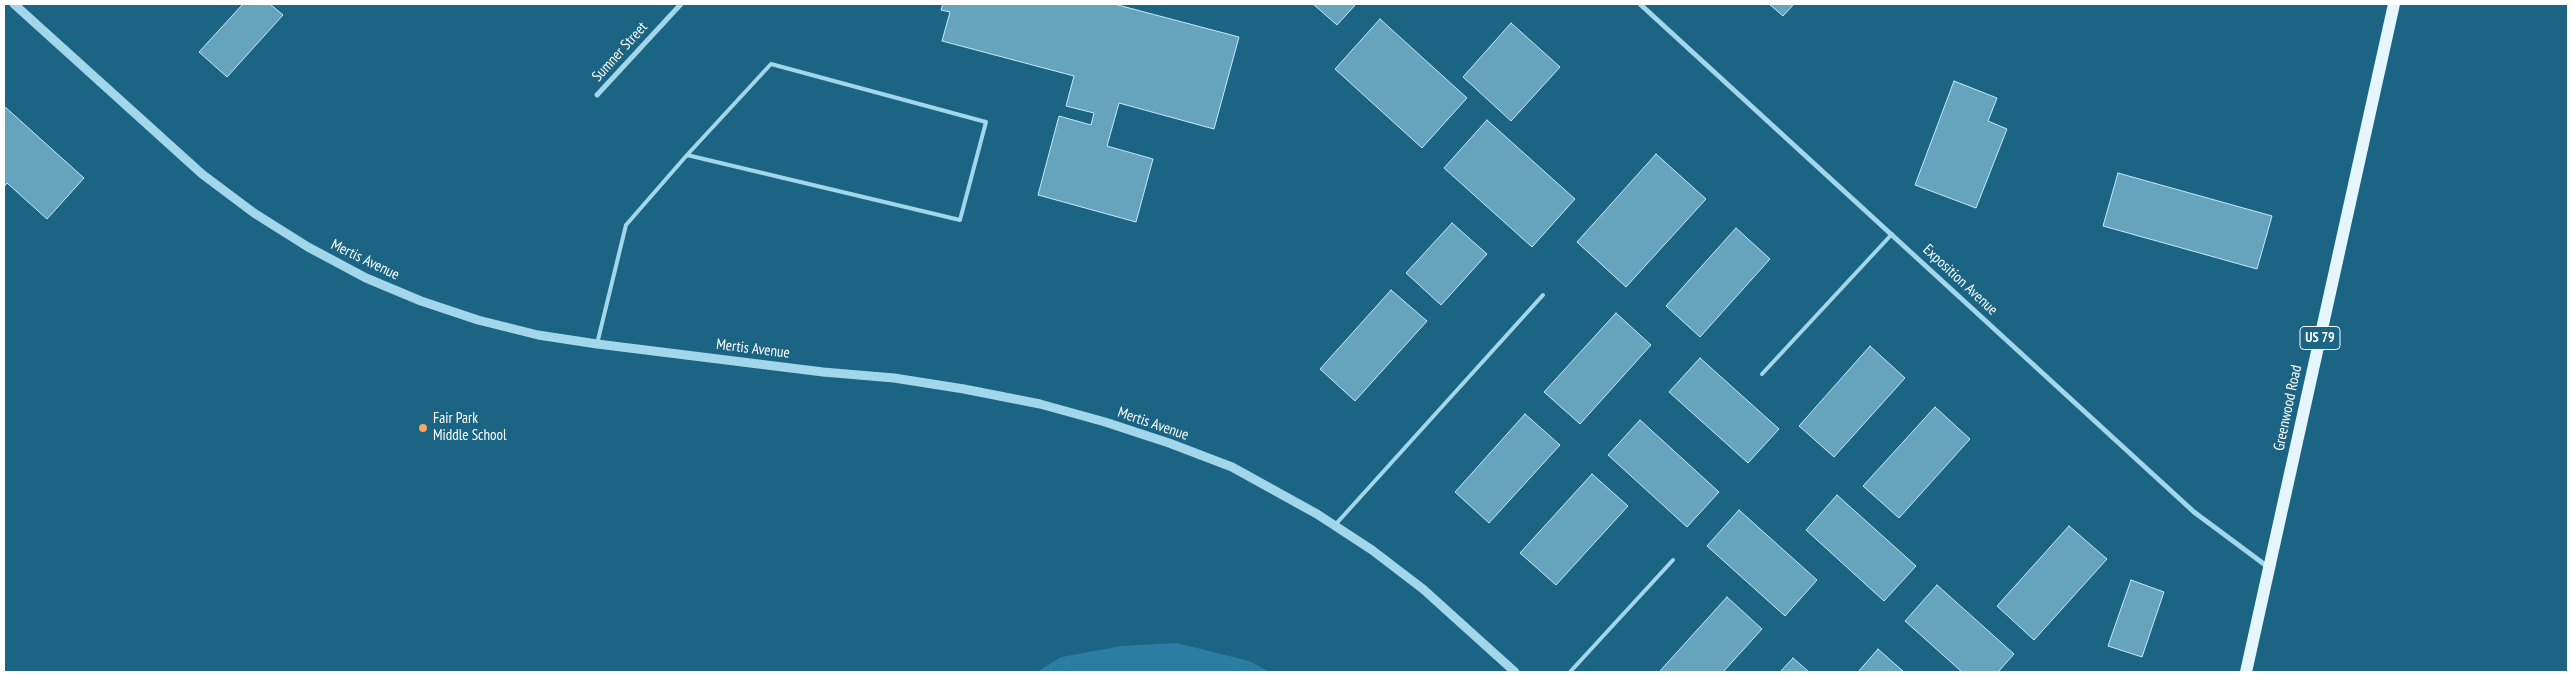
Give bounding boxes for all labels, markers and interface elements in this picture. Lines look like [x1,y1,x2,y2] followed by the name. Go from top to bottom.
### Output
[589,19,651,85] street label: Sumner Street
[328,236,402,284] street label: Mertis Avenue
[1919,241,2001,319] street label: Exposition Avenue
[2300,326,2340,349] road number: US 79
[715,336,791,362] street label: Mertis Avenue
[2270,363,2306,453] street label: Greenwood Road
[1115,403,1191,445] street label: Mertis Avenue
[433,410,506,445] place label: Fair Park Middle School
[417,422,429,434] marker: Fair Park Middle School

